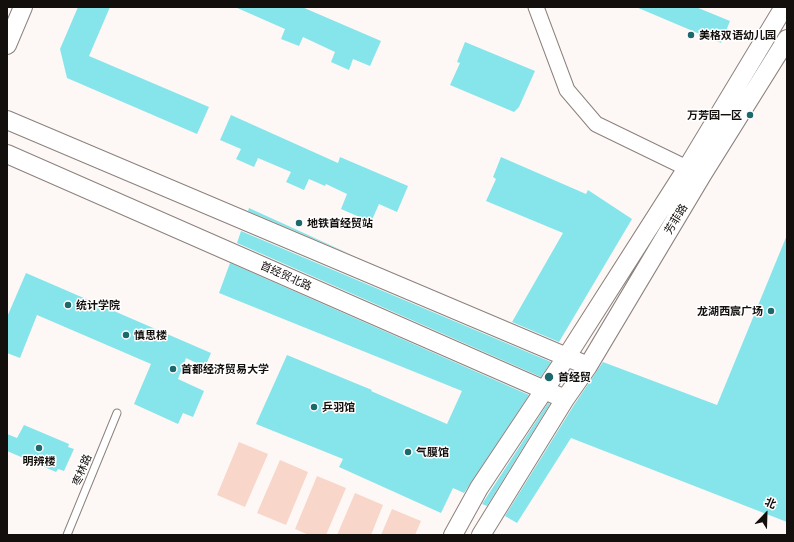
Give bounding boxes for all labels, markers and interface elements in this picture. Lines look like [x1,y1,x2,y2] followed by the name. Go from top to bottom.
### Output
[699,28,776,42] place label: 美格双语幼儿园
[686,30,696,40] marker: 美格双语幼儿园
[687,108,742,122] place label: 万芳园一区
[745,110,755,120] marker: 万芳园一区
[662,201,690,237] street label: 芳菲路
[307,216,373,230] place label: 地铁首经贸站
[294,218,304,228] marker: 地铁首经贸站
[258,259,314,293] street label: 首经贸北路
[76,298,120,312] place label: 统计学院
[63,300,73,310] marker: 统计学院
[697,304,763,318] place label: 龙湖西宸广场
[766,306,776,316] marker: 龙湖西宸广场
[134,328,167,342] place label: 慎思楼
[121,330,131,340] marker: 慎思楼
[181,362,269,376] place label: 首都经济贸易大学
[168,364,178,374] marker: 首都经济贸易大学
[558,370,591,384] place label: 首经贸
[543,371,555,383] marker: 首经贸
[322,400,355,414] place label: 乒羽馆
[309,402,319,412] marker: 乒羽馆
[34,443,44,453] marker: 明辨楼
[416,445,449,459] place label: 气膜馆
[403,447,413,457] marker: 气膜馆
[70,452,94,488] street label: 枣林路
[23,454,55,468] place label: 明辨楼
[746,494,786,534] north arrow
[763,494,778,511] text: 北

